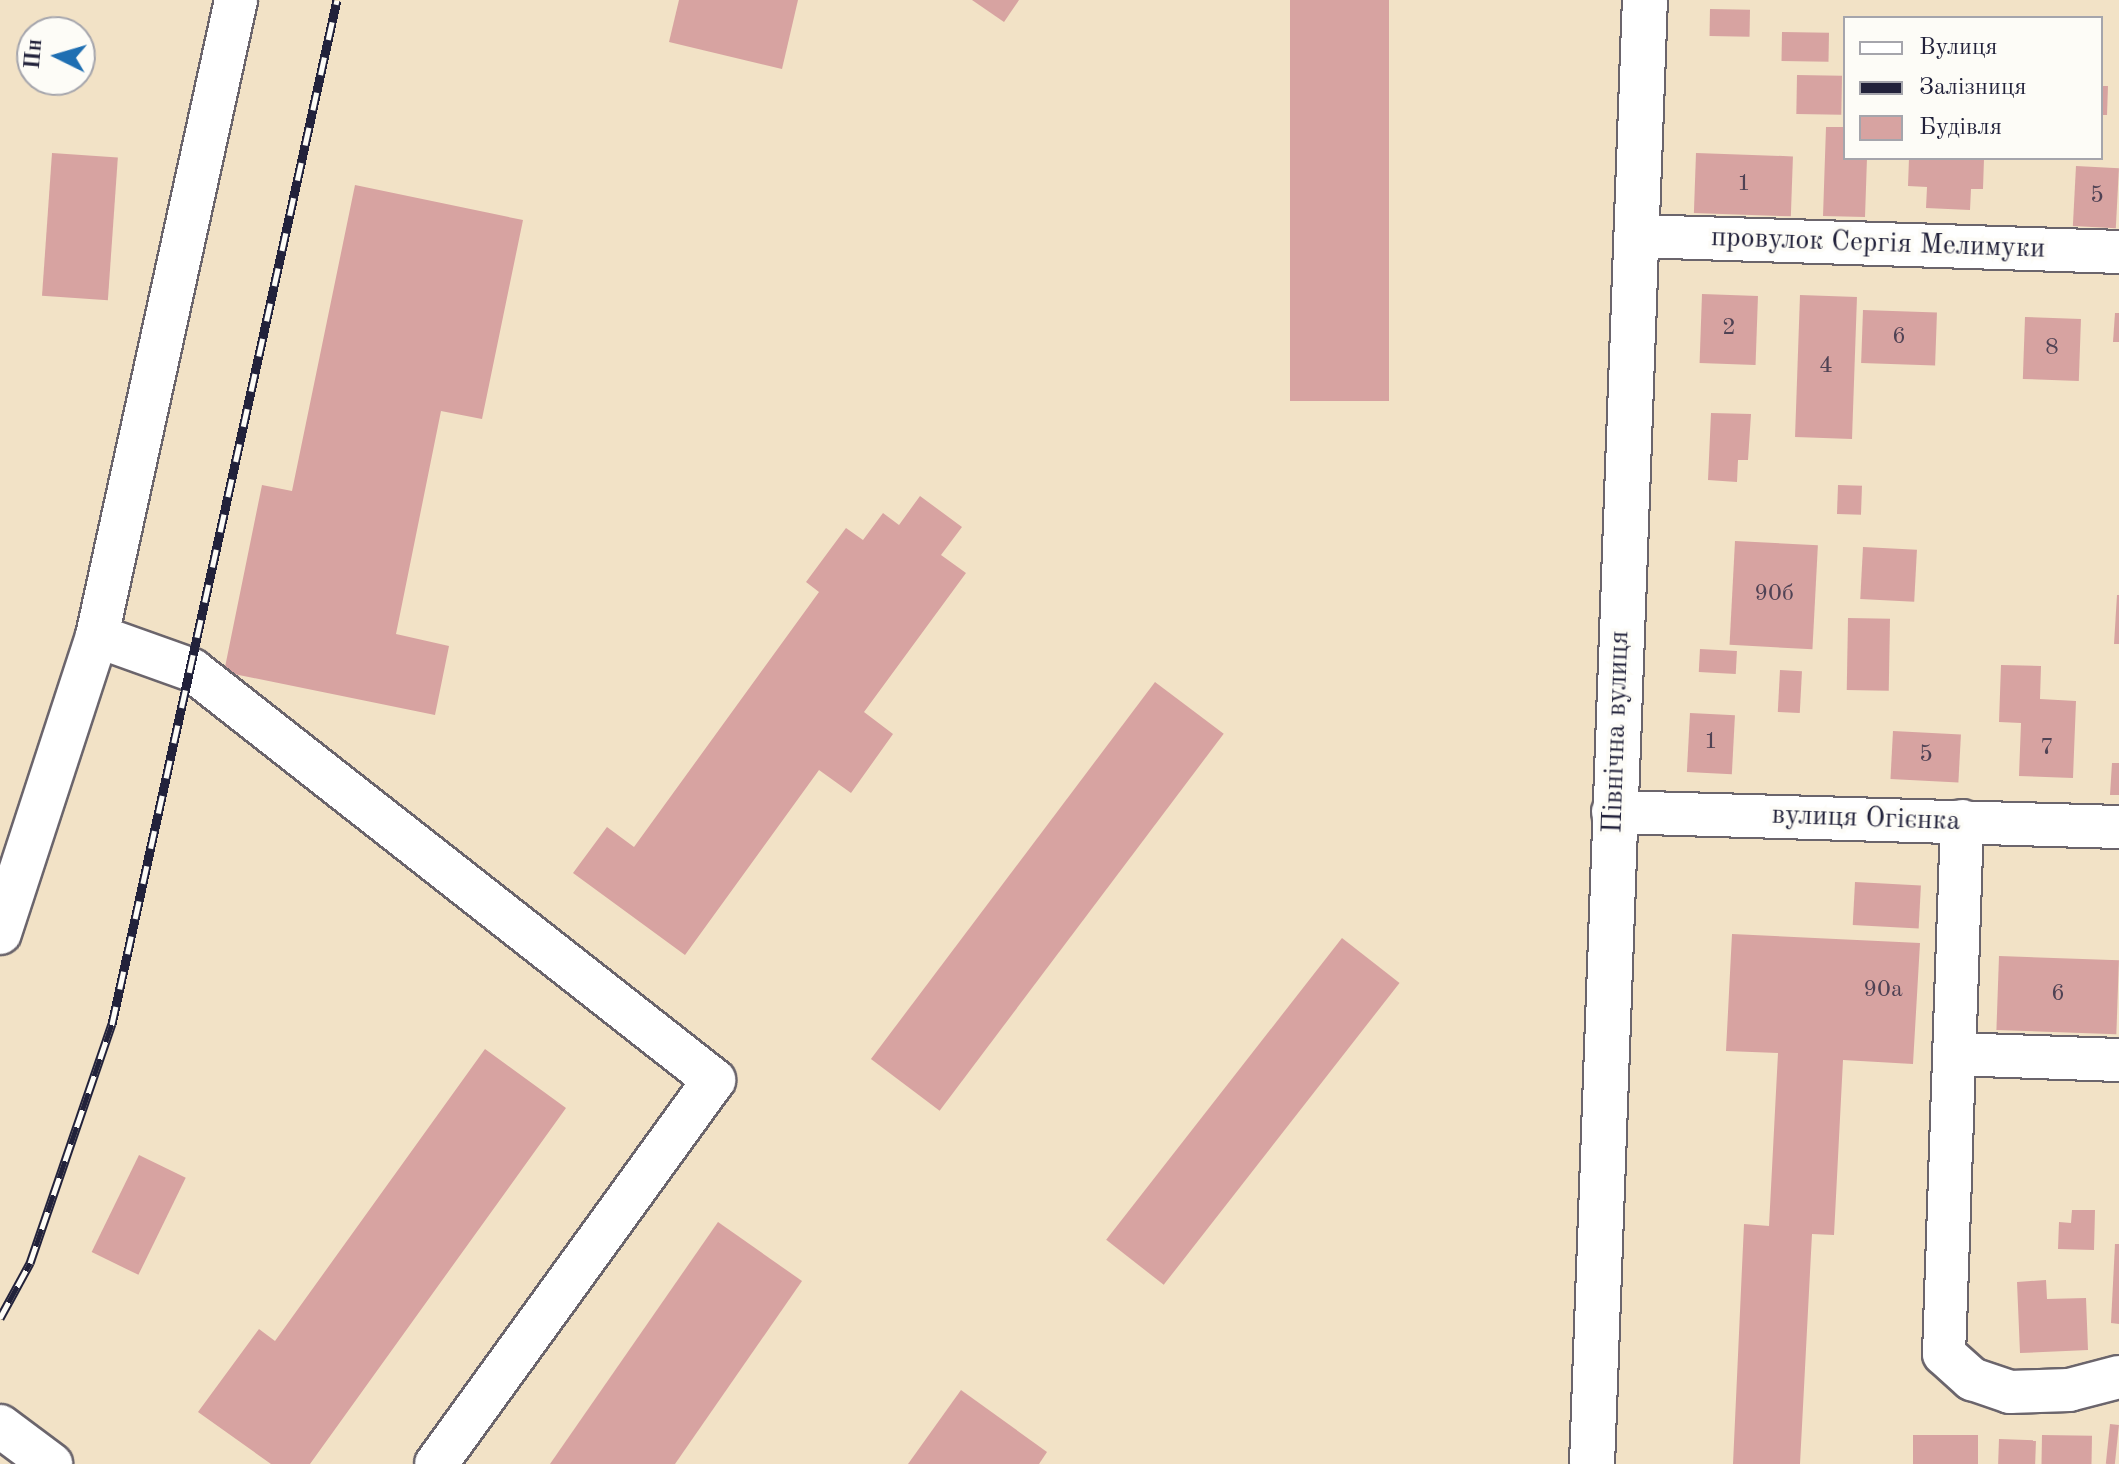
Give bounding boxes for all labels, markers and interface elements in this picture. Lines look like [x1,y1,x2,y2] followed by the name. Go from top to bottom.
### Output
[16,16,96,96] north arrow
[1843,16,2103,160] legend
[1919,36,1998,60] text: Вулиця
[22,38,46,70] text: Пн
[1919,76,2027,100] text: Залізниця
[1919,116,2002,140] text: Будівля
[1737,171,1751,199] house number: 1
[2090,183,2104,211] house number: 5
[1710,221,2046,267] street label: провулок Сергія Мелимуки
[1722,315,1736,343] house number: 2
[1892,324,1906,352] house number: 6
[2045,335,2059,363] house number: 8
[1819,353,1833,381] house number: 4
[1754,581,1794,609] house number: 90б
[1597,630,1637,834] street label: Північна вулиця
[1704,729,1718,757] house number: 1
[2040,735,2054,763] house number: 7
[1919,742,1933,770] house number: 5
[1771,799,1961,839] street label: вулиця Огієнка
[1863,977,1903,1005] house number: 90а
[2051,981,2065,1009] house number: 6

